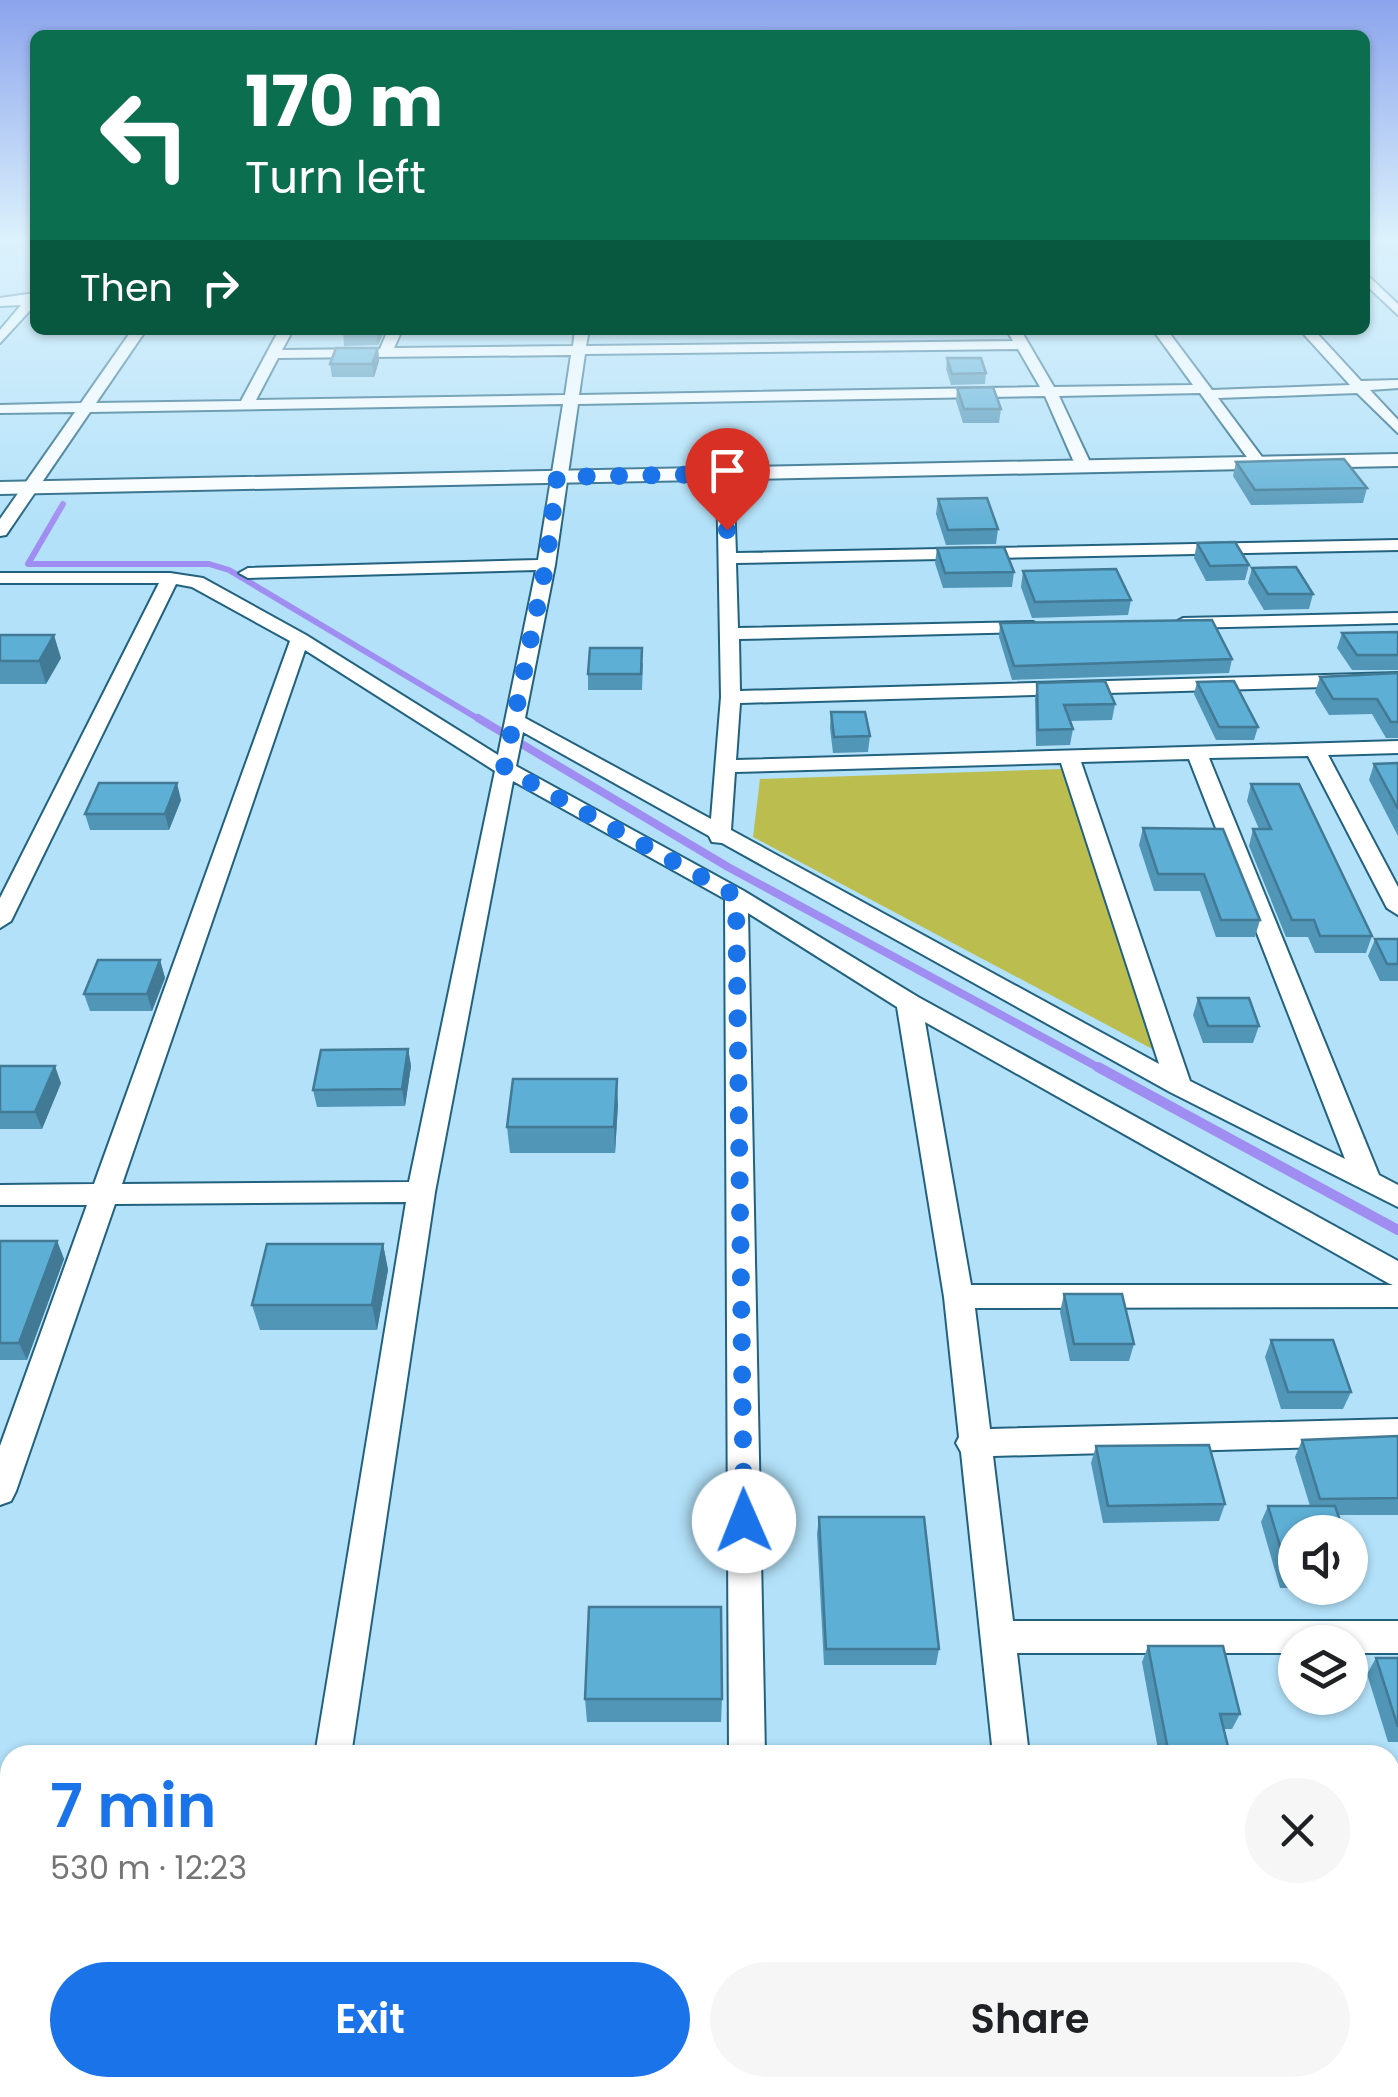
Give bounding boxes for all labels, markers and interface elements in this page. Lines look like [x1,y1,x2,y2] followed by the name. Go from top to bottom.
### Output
[245,52,443,151] text: 170 m
[80,70,210,200] icon: left
[245,146,426,209] text: Turn left
[193,260,248,315] icon: right
[80,261,173,314] text: Then
[685,428,770,531] pin
[700,443,755,498] icon: arrive
[692,1469,796,1573] position arrow
[1278,1515,1368,1715] map controls
[1278,1515,1368,1605] button: sound
[1278,1625,1368,1715] button: layers
[50,1764,216,1848] text: 7 min
[1245,1778,1350,1883] button: close
[50,1845,247,1890] text: 530 m · 12:23
[50,1962,690,2077] button: Exit
[710,1962,1350,2077] button: Share

